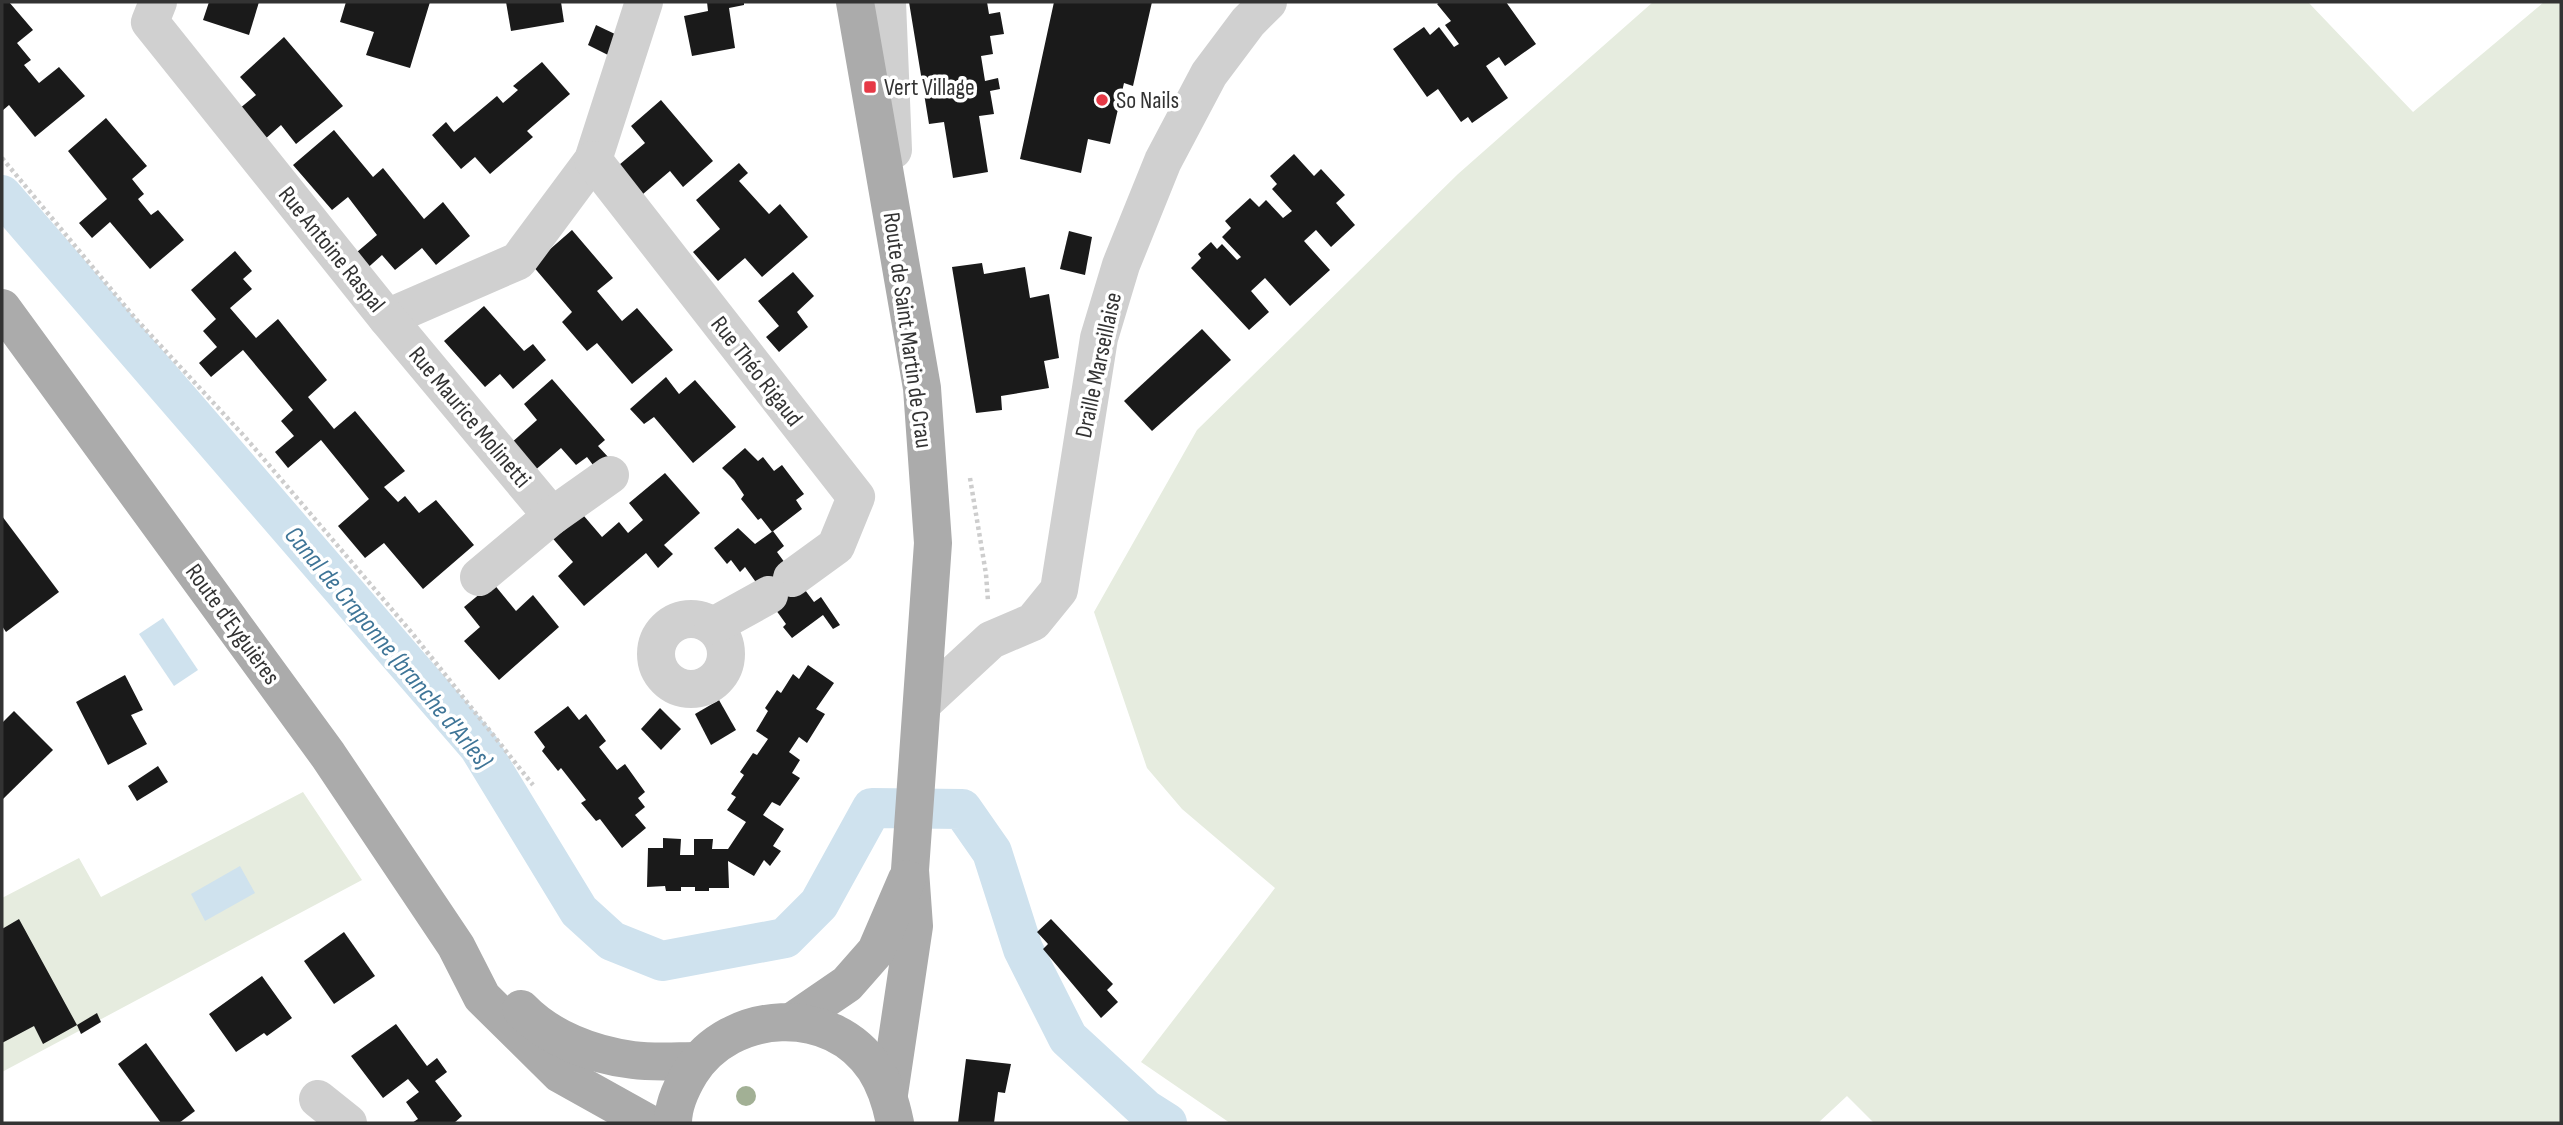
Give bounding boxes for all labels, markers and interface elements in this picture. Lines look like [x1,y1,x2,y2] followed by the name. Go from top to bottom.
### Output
[884,73,975,102] place label: Vert Village
[862,79,878,95] marker: Vert Village
[1116,86,1179,115] place label: So Nails
[1094,92,1110,108] marker: So Nails
[272,181,391,318] street label: Rue Antoine Raspal
[877,210,938,450] street label: Route de Saint Martin de Crau
[1069,290,1128,441] street label: Draille Marseillaise
[705,310,809,432] street label: Rue Théo Rigaud
[402,341,537,494] street label: Rue Maurice Molinetti
[277,520,499,776] water label: Canal de Craponne (branche d'Arles)
[179,558,286,690] street label: Route d'Eyguières

